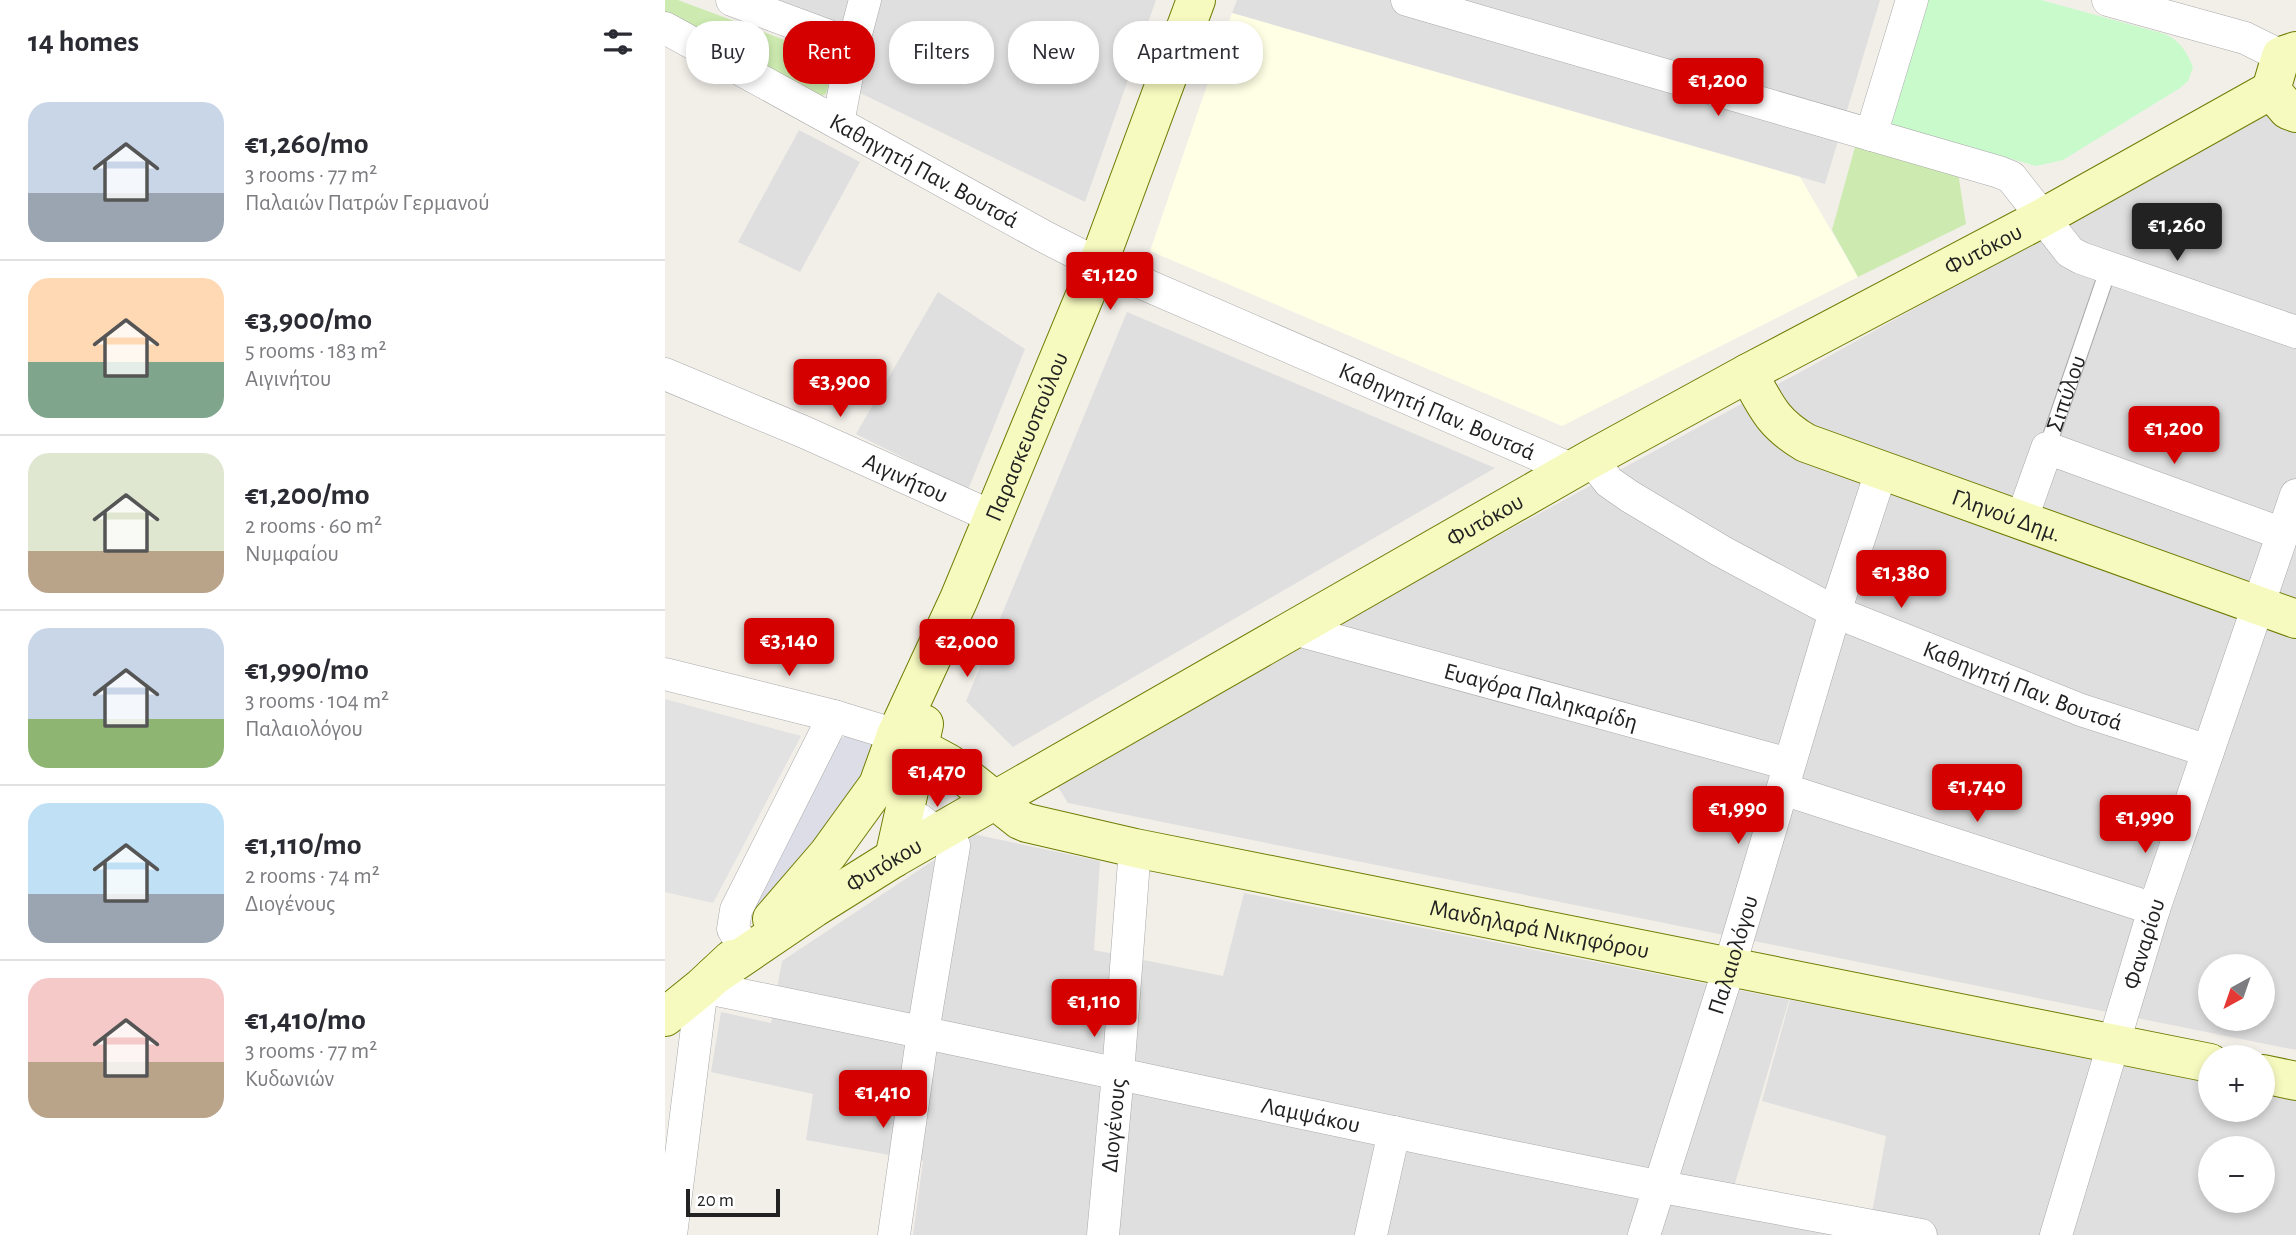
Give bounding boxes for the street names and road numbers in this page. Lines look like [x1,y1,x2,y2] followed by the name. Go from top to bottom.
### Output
[825,110,1023,233] street label: Καθηγητή Παν. Βουτσά
[1941,220,2026,280] street label: Φυτόκου
[982,349,1073,525] street label: Παρασκευοπούλου
[2043,352,2091,435] street label: Σιπύλου
[1335,359,1539,465] street label: Καθηγητή Παν. Βουτσά
[859,449,951,508] street label: Αιγινήτου
[1949,485,2064,547] street label: Γληνού Δημ.
[1443,489,1528,552] street label: Φυτόκου
[1919,637,2125,736] street label: Καθηγητή Παν. Βουτσά
[1441,659,1640,735] street label: Ευαγόρα Παληκαρίδη
[842,834,926,898] street label: Φυτόκου
[1704,893,1763,1017] street label: Παλαιολόγου
[2119,895,2170,993] street label: Φαναρίου
[1428,896,1651,964] street label: Μανδηλαρά Νικηφόρου
[1098,1078,1131,1174] street label: Διογένους
[1259,1094,1362,1138] street label: Λαμψάκου

